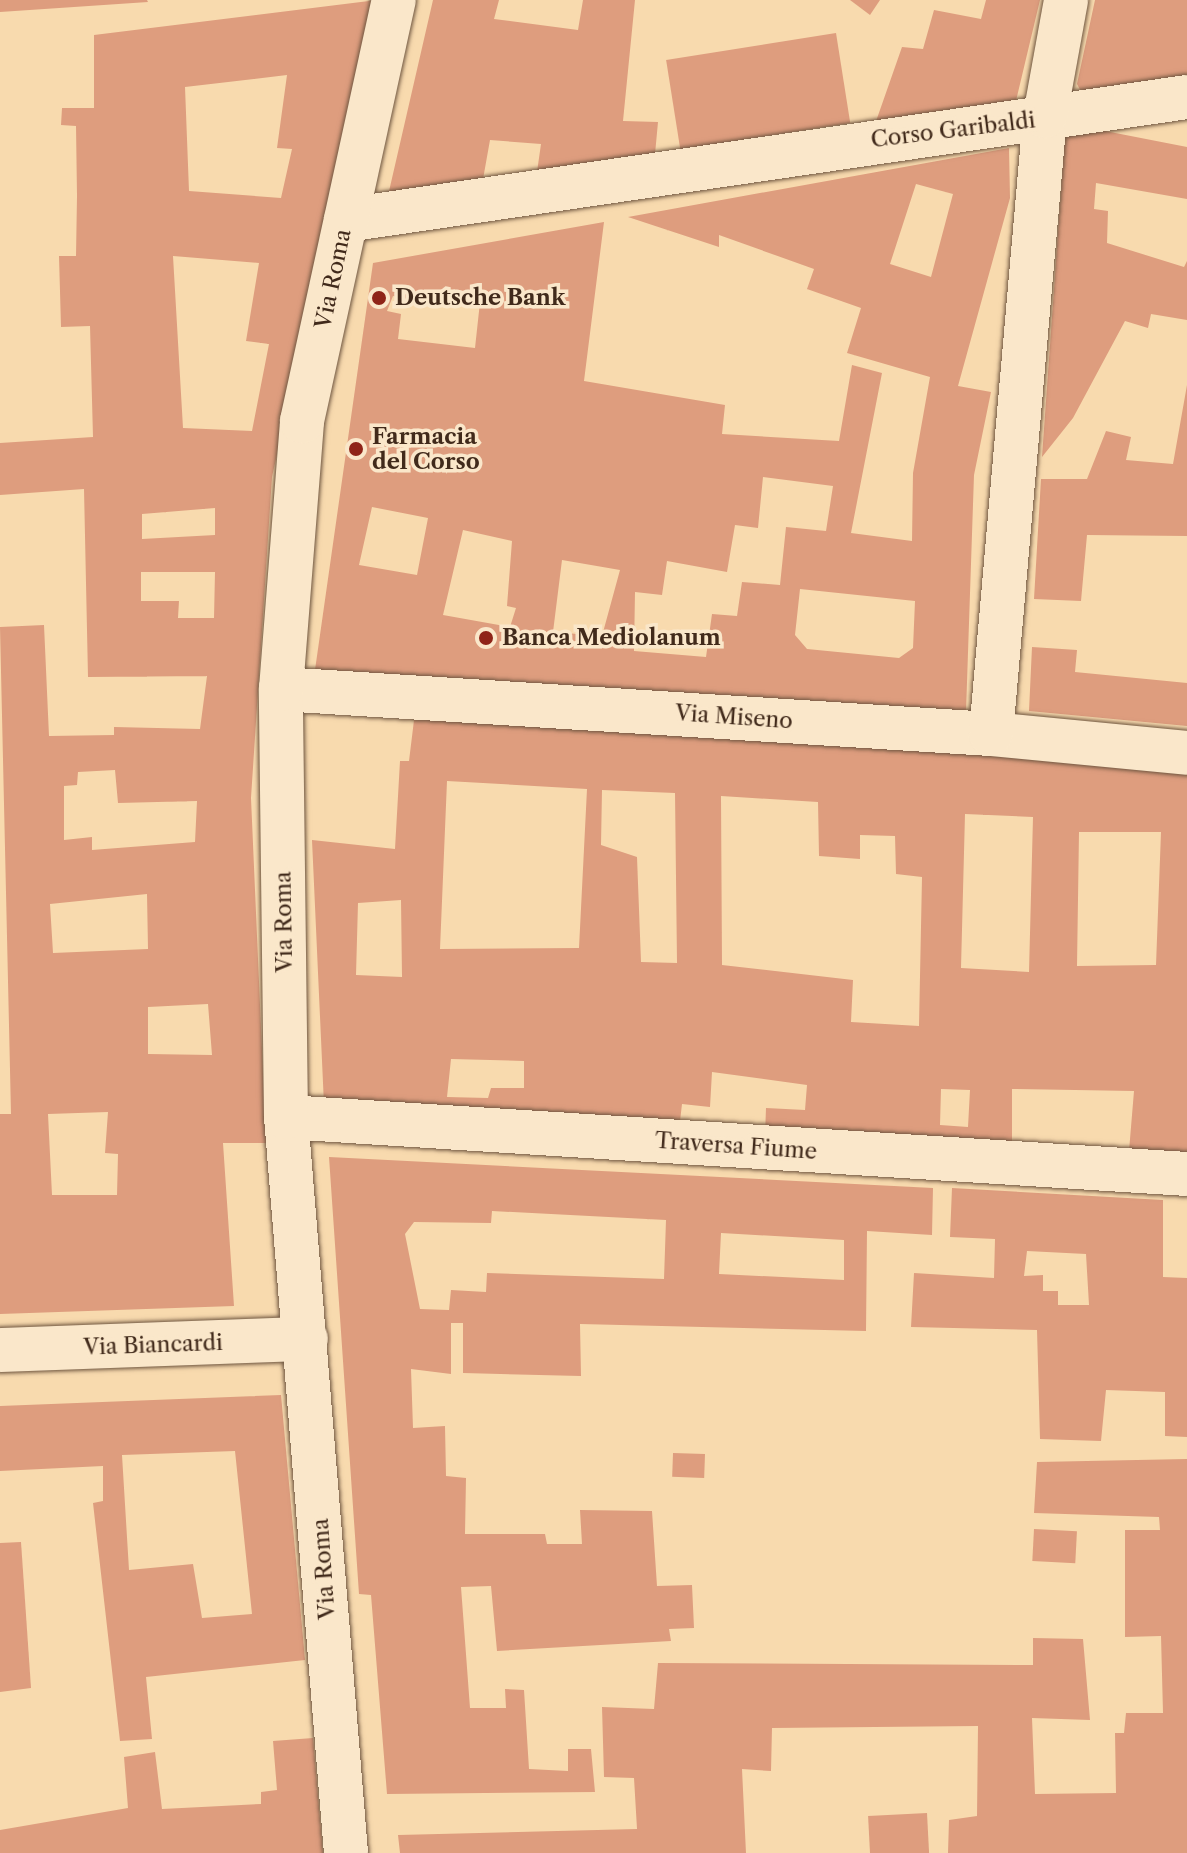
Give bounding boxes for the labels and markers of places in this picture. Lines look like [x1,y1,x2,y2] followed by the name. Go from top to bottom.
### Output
[395,285,565,311] place label: Deutsche Bank
[370,289,388,307] marker: Deutsche Bank
[372,423,480,474] place label: Farmacia del Corso
[347,440,365,458] marker: Farmacia del Corso
[502,625,721,651] place label: Banca Mediolanum
[477,629,495,647] marker: Banca Mediolanum

